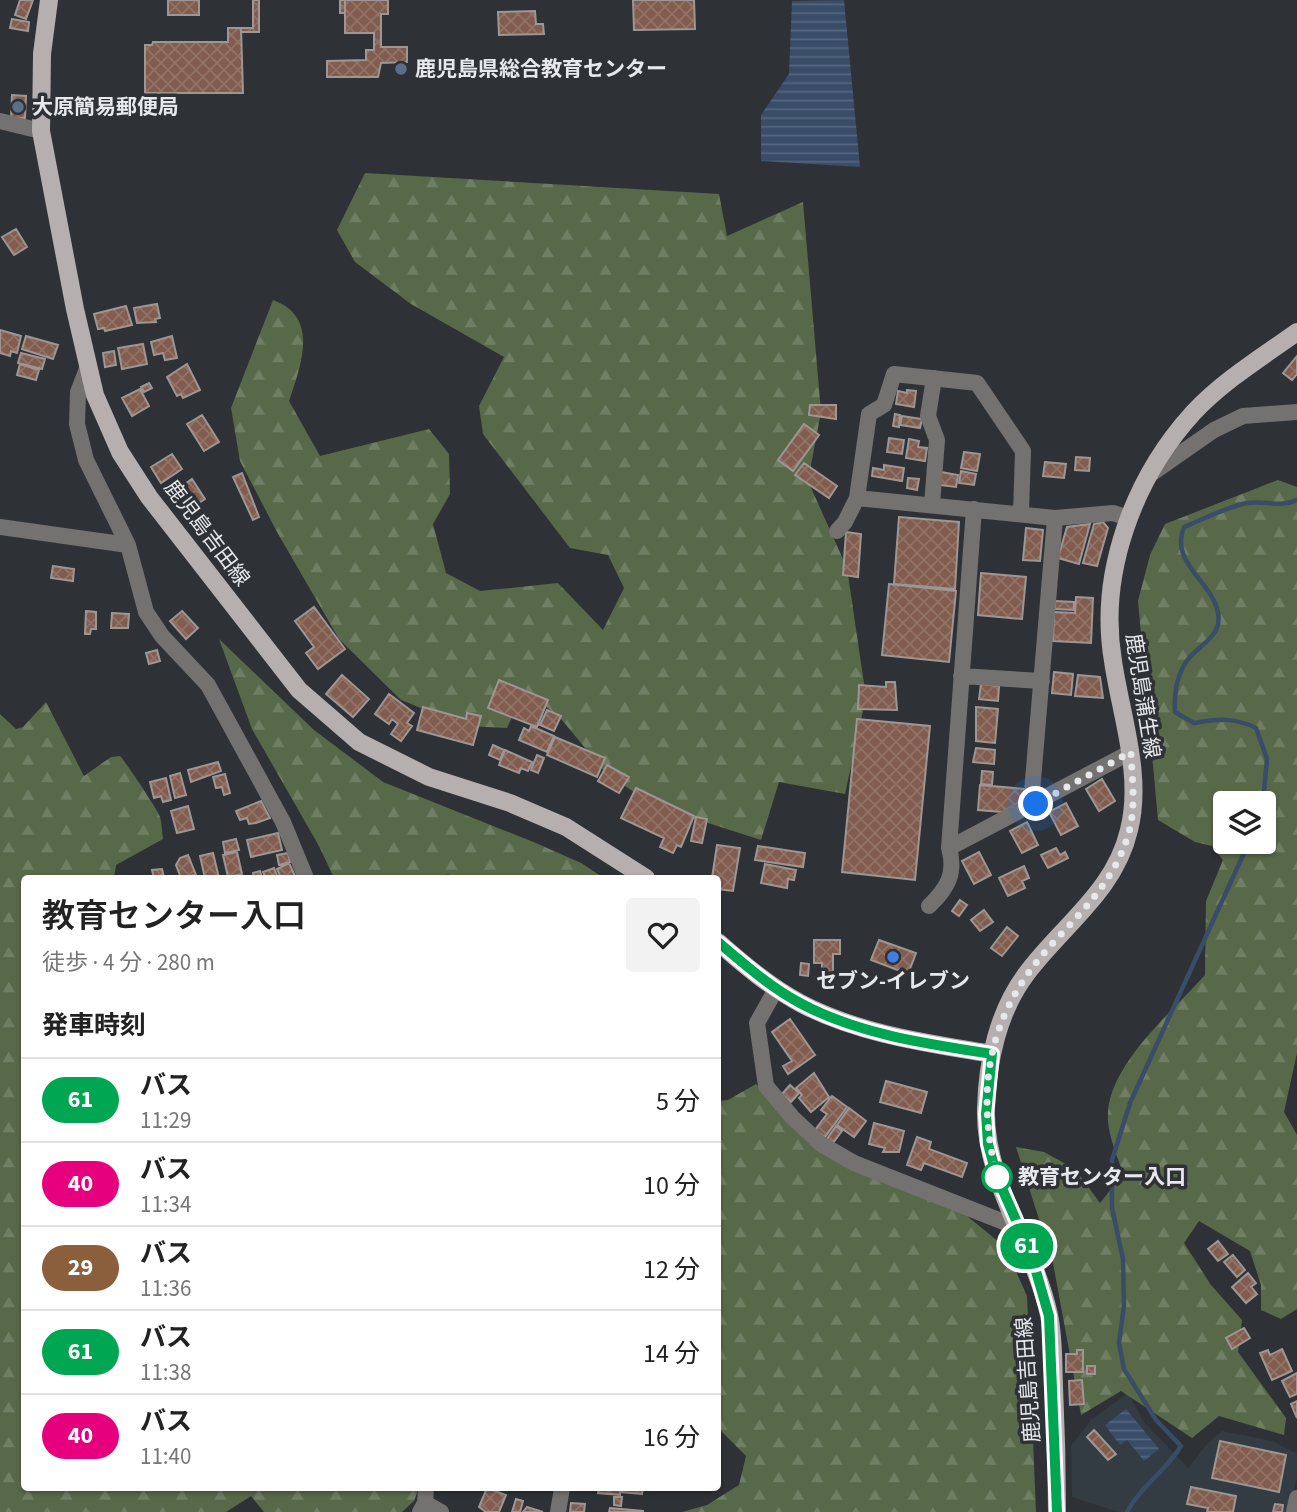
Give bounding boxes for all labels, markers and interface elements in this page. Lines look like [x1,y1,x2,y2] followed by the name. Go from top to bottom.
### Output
[415,54,667,84] place label: 鹿児島県総合教育センター
[393,61,409,77] marker: 鹿児島県総合教育センター
[32,92,179,122] place label: 大原簡易郵便局
[10,99,26,115] marker: 大原簡易郵便局
[157,474,257,592] street label: 鹿児島吉田線
[1118,631,1168,761] street label: 鹿児島蒲生線
[1018,786,1053,821] your location
[1213,791,1276,854] map controls
[1213,791,1276,854] button: layers
[42,893,306,940] text: 教育センター入口
[626,898,700,972] button: heart
[42,946,215,979] text: 徒歩 · 4 分 · 280 m
[885,949,901,965] marker: セブン-イレブン
[816,966,970,996] place label: セブン-イレブン
[42,1007,146,1044] text: 発車時刻
[140,1067,192,1104] text: バス
[68,1082,93,1117] text: 61
[656,1083,700,1120] text: 5 分
[140,1104,191,1137] text: 11:29
[140,1151,192,1188] text: バス
[982,1162,1012,1192] marker: 教育センター入口
[1018,1162,1186,1192] place label: 教育センター入口
[68,1166,93,1201] text: 40
[643,1167,700,1204] text: 10 分
[140,1188,191,1221] text: 11:34
[996,1223,1058,1269] line badge: 61
[1014,1228,1040,1263] text: 61
[140,1235,192,1272] text: バス
[68,1250,93,1285] text: 29
[643,1251,700,1288] text: 12 分
[140,1272,191,1305] text: 11:36
[1009,1316,1047,1444] street label: 鹿児島吉田線
[140,1319,192,1356] text: バス
[68,1334,93,1369] text: 61
[643,1335,700,1372] text: 14 分
[140,1356,191,1389] text: 11:38
[140,1403,192,1440] text: バス
[68,1418,93,1453] text: 40
[643,1419,700,1456] text: 16 分
[140,1440,191,1473] text: 11:40

